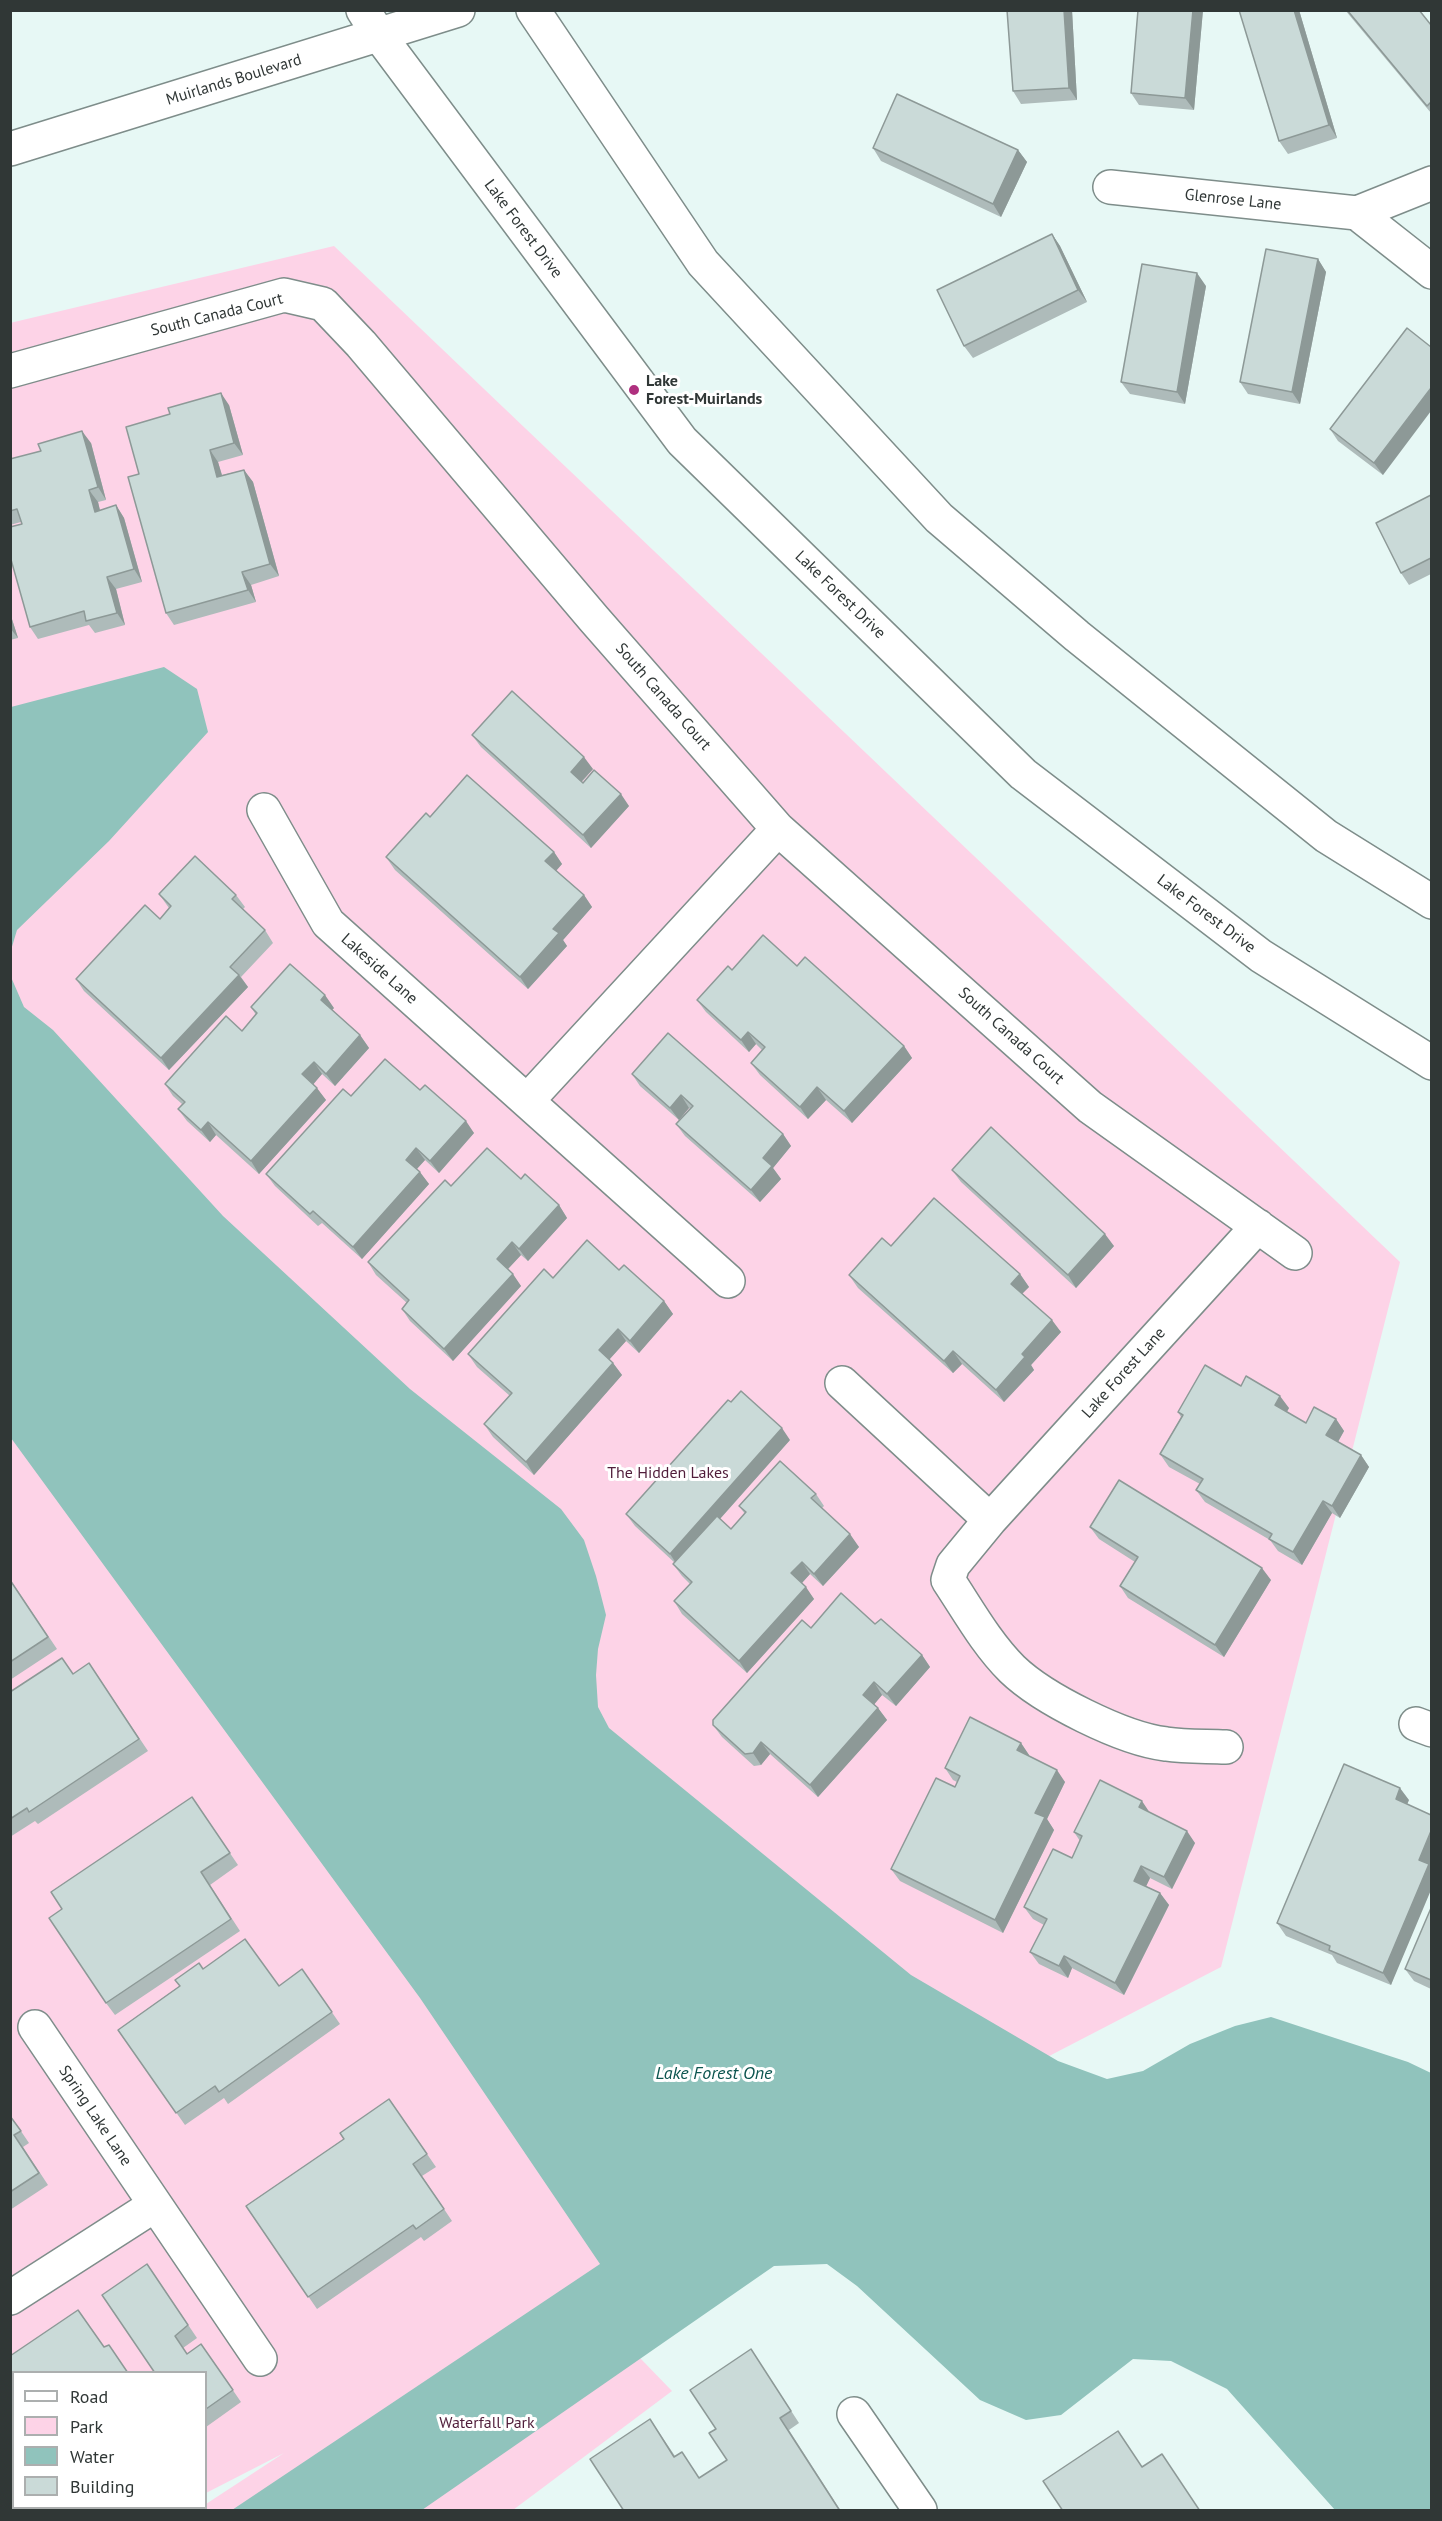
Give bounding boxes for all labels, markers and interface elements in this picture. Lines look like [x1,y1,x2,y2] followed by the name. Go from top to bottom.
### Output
[164,50,304,110] street label: Muirlands Boulevard
[480,176,566,282] street label: Lake Forest Drive
[1184,185,1282,215] street label: Glenrose Lane
[149,289,285,341] street label: South Canada Court
[646,371,762,409] place label: Lake Forest-Muirlands
[627,383,641,397] marker: Lake Forest-Muirlands
[791,547,889,643] street label: Lake Forest Drive
[611,640,715,754] street label: South Canada Court
[1153,871,1259,957] street label: Lake Forest Drive
[337,930,421,1008] street label: Lakeside Lane
[954,984,1068,1088] street label: South Canada Court
[1078,1324,1170,1422] street label: Lake Forest Lane
[607,1463,729,1483] park label: The Hidden Lakes
[54,2062,136,2170] street label: Spring Lake Lane
[656,2063,772,2085] water label: Lake Forest One
[12,2371,207,2509] legend
[70,2385,108,2408] text: Road
[439,2413,535,2433] park label: Waterfall Park
[70,2415,103,2438] text: Park
[70,2445,114,2468] text: Water
[70,2475,134,2498] text: Building

